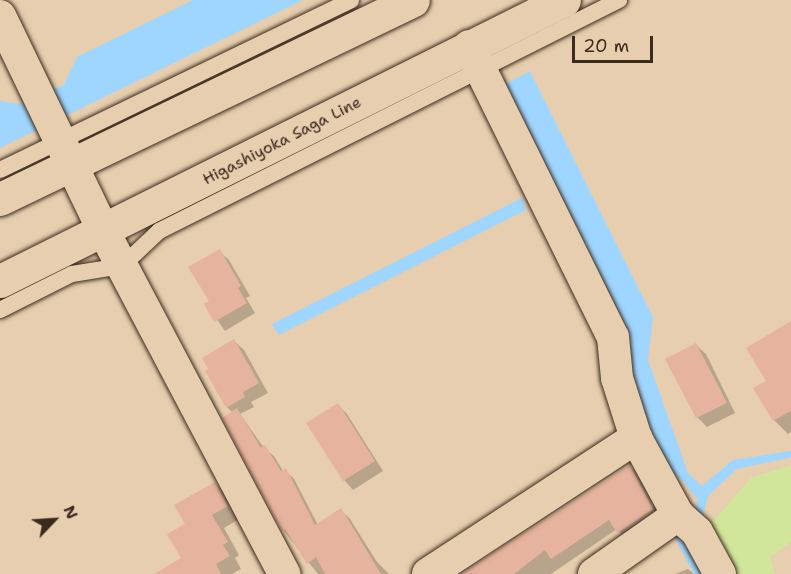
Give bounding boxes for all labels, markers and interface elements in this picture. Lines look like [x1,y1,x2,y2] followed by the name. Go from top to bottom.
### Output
[575,24,656,62] scale bar
[583,34,629,58] text: 20 m
[200,93,364,189] street label: Higashiyoka Saga Line
[24,490,84,550] north arrow
[59,502,83,522] text: N

